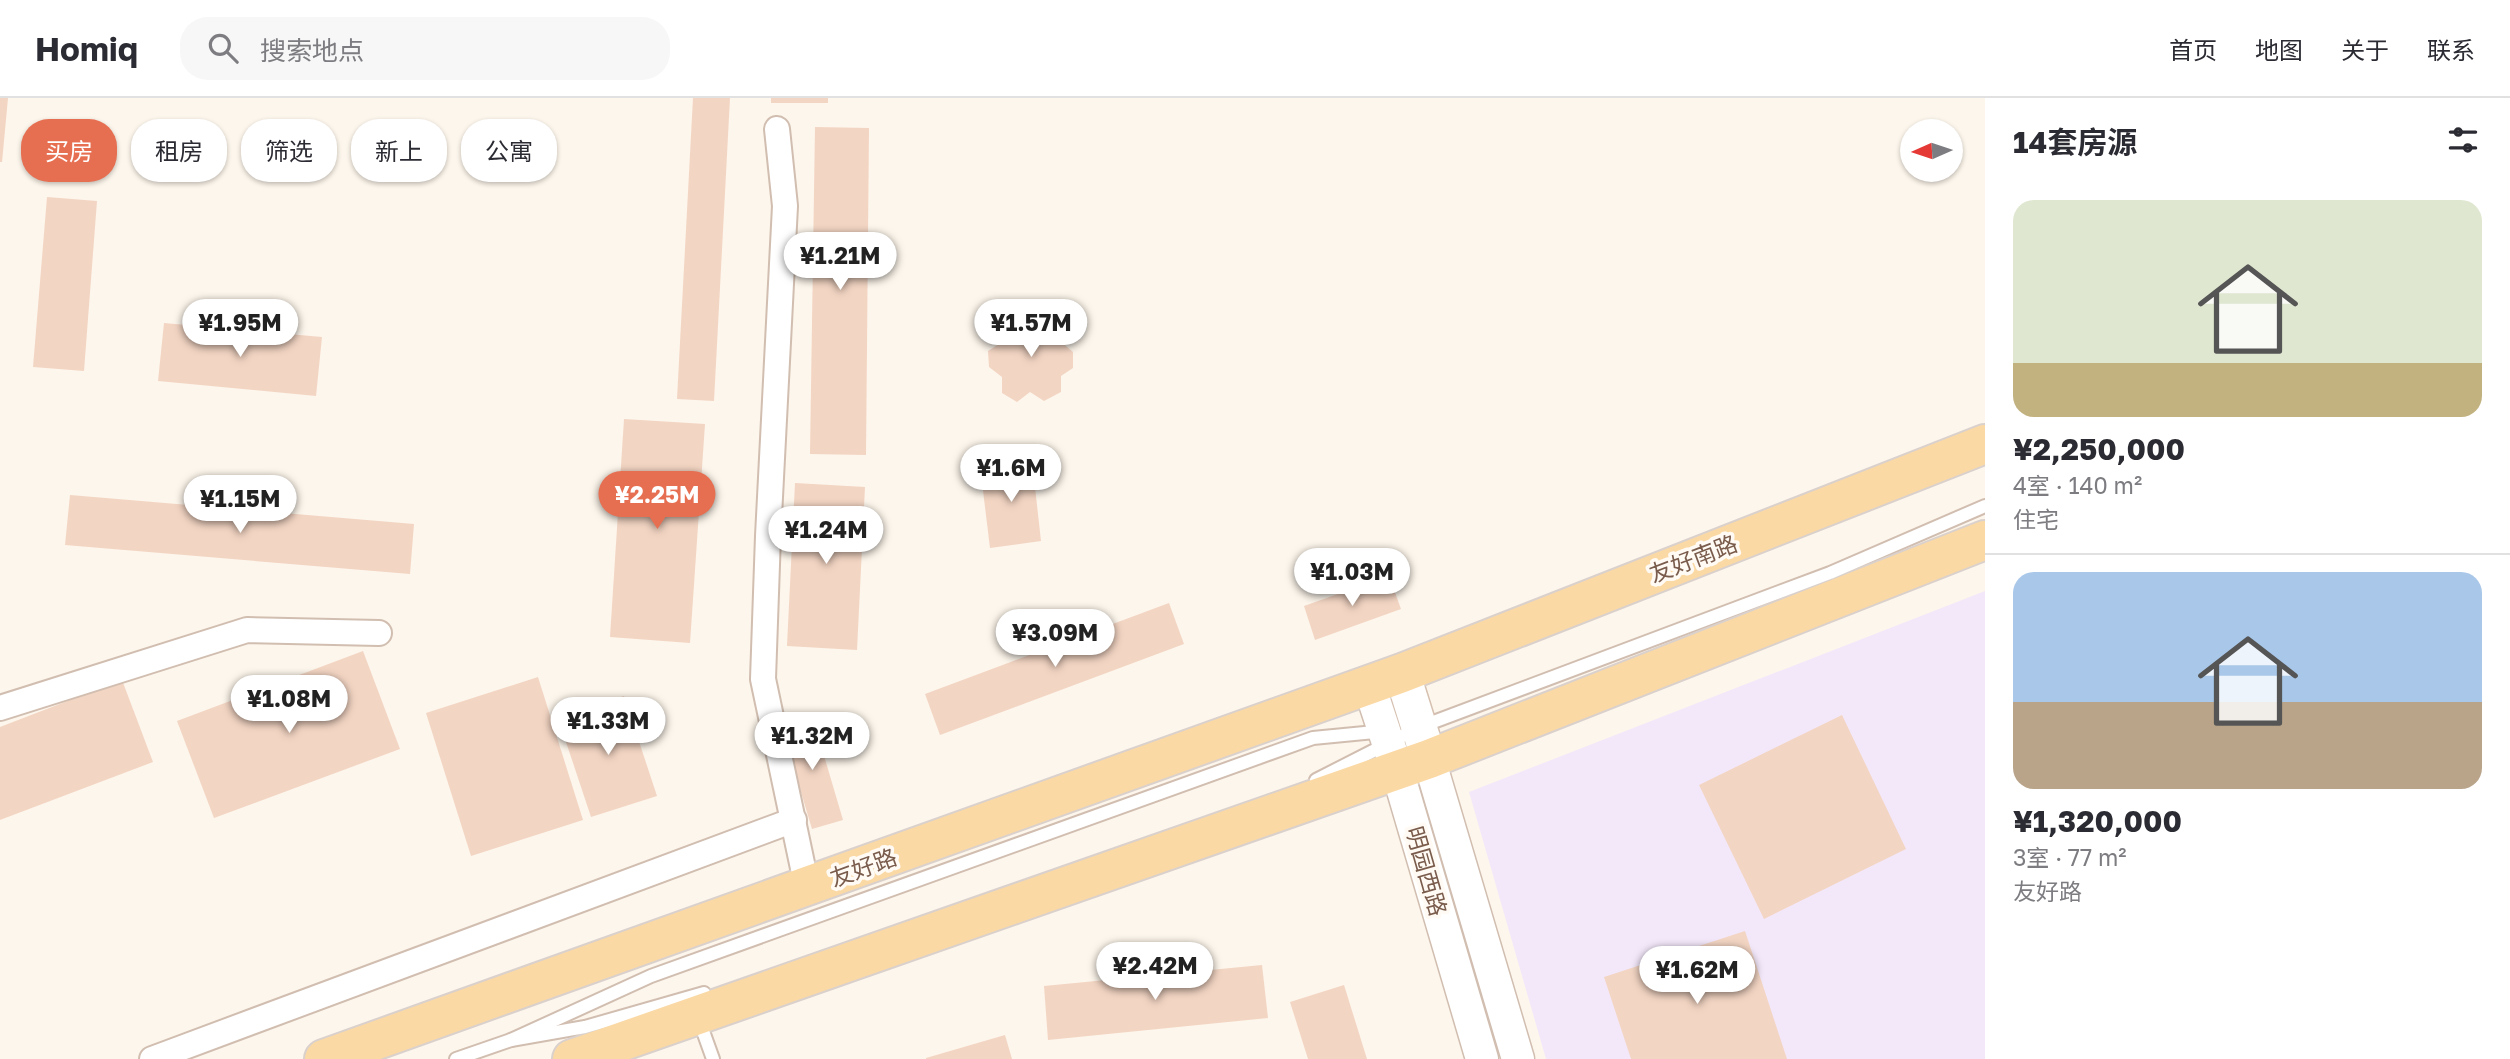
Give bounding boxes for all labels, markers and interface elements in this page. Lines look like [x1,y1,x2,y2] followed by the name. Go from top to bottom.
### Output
[180,17,670,80] search box
[35,29,138,68] text: Homiq
[204,29,242,67] icon: search
[260,35,364,66] text: 搜索地点
[2169,35,2217,64] text: 首页
[2255,35,2303,64] text: 地图
[2341,35,2389,64] text: 关于
[2427,35,2475,64] text: 联系
[21,119,117,182] chip: 买房
[131,119,227,182] chip: 租房
[241,119,337,182] chip: 筛选
[351,119,447,182] chip: 新上
[461,119,557,182] chip: 公寓
[1900,119,1964,182] north arrow
[1900,119,1963,182] map controls
[2444,121,2482,159] icon: filters
[2013,124,2137,160] text: 14套房源
[783,232,897,292] pin: ¥1.21M
[800,241,880,269] text: ¥1.21M
[2185,246,2311,372] icon: home
[183,300,297,359] pin: ¥1.95M
[974,300,1088,359] pin: ¥1.57M
[198,308,282,336] text: ¥1.95M
[990,308,1072,336] text: ¥1.57M
[2013,431,2185,467] text: ¥2,250,000
[962,444,1060,504] pin: ¥1.6M
[976,453,1046,481] text: ¥1.6M
[2013,471,2142,499] text: 4室 · 140 m²
[600,472,714,531] pin: ¥2.25M
[183,476,297,535] pin: ¥1.15M
[614,480,700,508] text: ¥2.25M
[200,484,280,512] text: ¥1.15M
[2013,505,2059,533] text: 住宅
[769,506,883,566] pin: ¥1.24M
[784,515,868,543] text: ¥1.24M
[1645,528,1741,588] street label: 友好南路
[1295,548,1409,608] pin: ¥1.03M
[1310,557,1394,585] text: ¥1.03M
[998,610,1112,669] pin: ¥3.09M
[1012,618,1098,646] text: ¥3.09M
[2185,618,2311,744] icon: home
[232,676,346,735] pin: ¥1.08M
[247,684,331,712] text: ¥1.08M
[551,698,665,757] pin: ¥1.33M
[567,706,649,734] text: ¥1.33M
[755,712,869,772] pin: ¥1.32M
[771,721,853,749] text: ¥1.32M
[2013,803,2182,839] text: ¥1,320,000
[1401,823,1453,919] street label: 明园西路
[826,842,900,892] street label: 友好路
[2013,843,2127,871] text: 3室 · 77 m²
[2013,877,2082,905] text: 友好路
[1098,942,1212,1002] pin: ¥2.42M
[1640,946,1754,1006] pin: ¥1.62M
[1112,951,1198,979] text: ¥2.42M
[1655,955,1739,983] text: ¥1.62M

